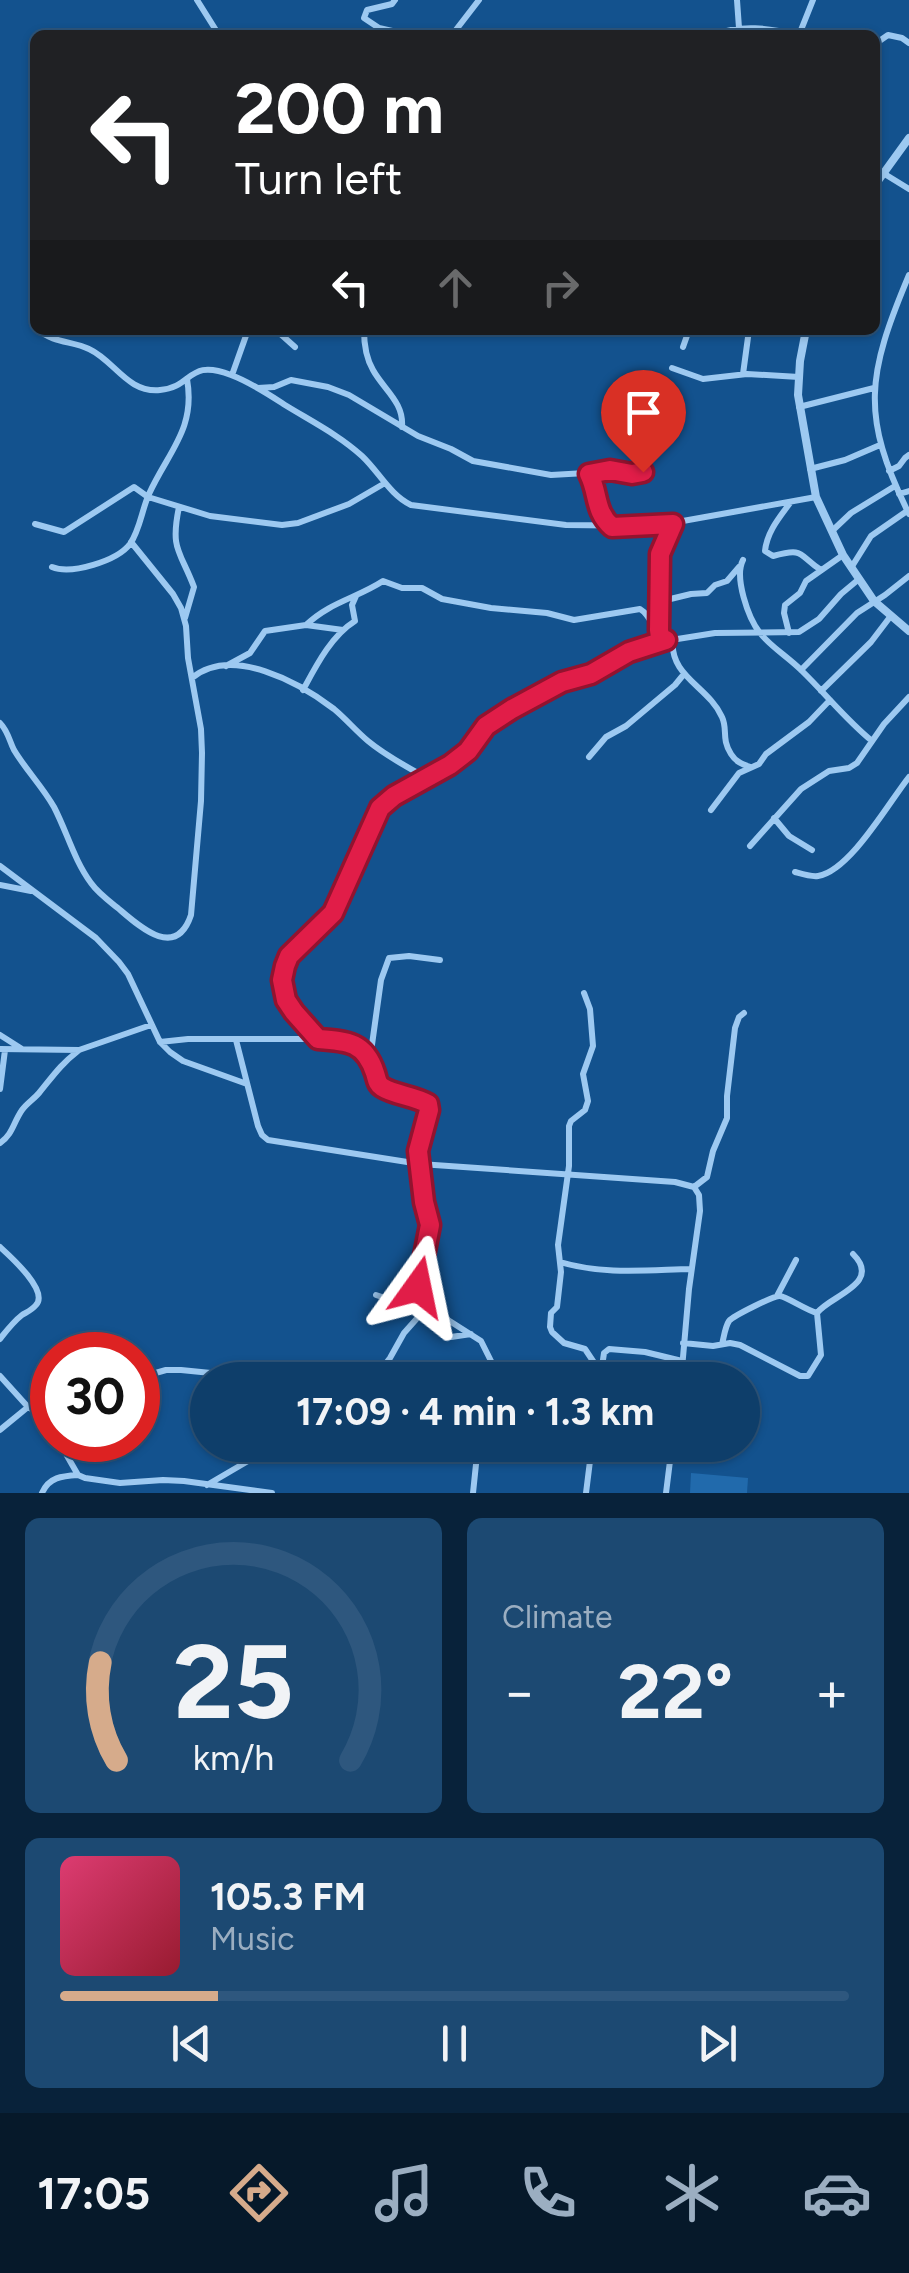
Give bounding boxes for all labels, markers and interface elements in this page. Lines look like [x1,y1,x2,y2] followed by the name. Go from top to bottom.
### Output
[235,66,444,151] text: 200 m
[70,70,200,200] icon: left
[235,151,402,205] text: Turn left
[323,260,378,315] icon: left
[428,260,483,315] icon: ahead
[533,260,588,315] icon: right
[601,370,686,473] pin
[616,385,671,440] icon: arrive
[366,1235,470,1339] position arrow
[30,1332,160,1462] speed limit sign: 30
[296,1389,654,1435] text: 17:09 · 4 min · 1.3 km
[502,1598,613,1636] text: Climate
[173,1619,294,1744] text: 25
[618,1647,733,1737] text: 22°
[502,1659,536,1725] text: −
[815,1659,849,1725] text: +
[193,1736,274,1779] text: km/h
[210,1874,366,1920] text: 105.3 FM
[210,1920,295,1958] text: Music
[164,2016,219,2071] icon: previous
[427,2016,482,2071] icon: pause
[690,2016,745,2071] icon: next
[224,2158,294,2228] icon: directions
[369,2158,439,2228] icon: music
[513,2158,583,2228] icon: phone
[657,2158,727,2228] icon: climate
[802,2158,872,2228] icon: car
[37,2166,150,2220] text: 17:05

